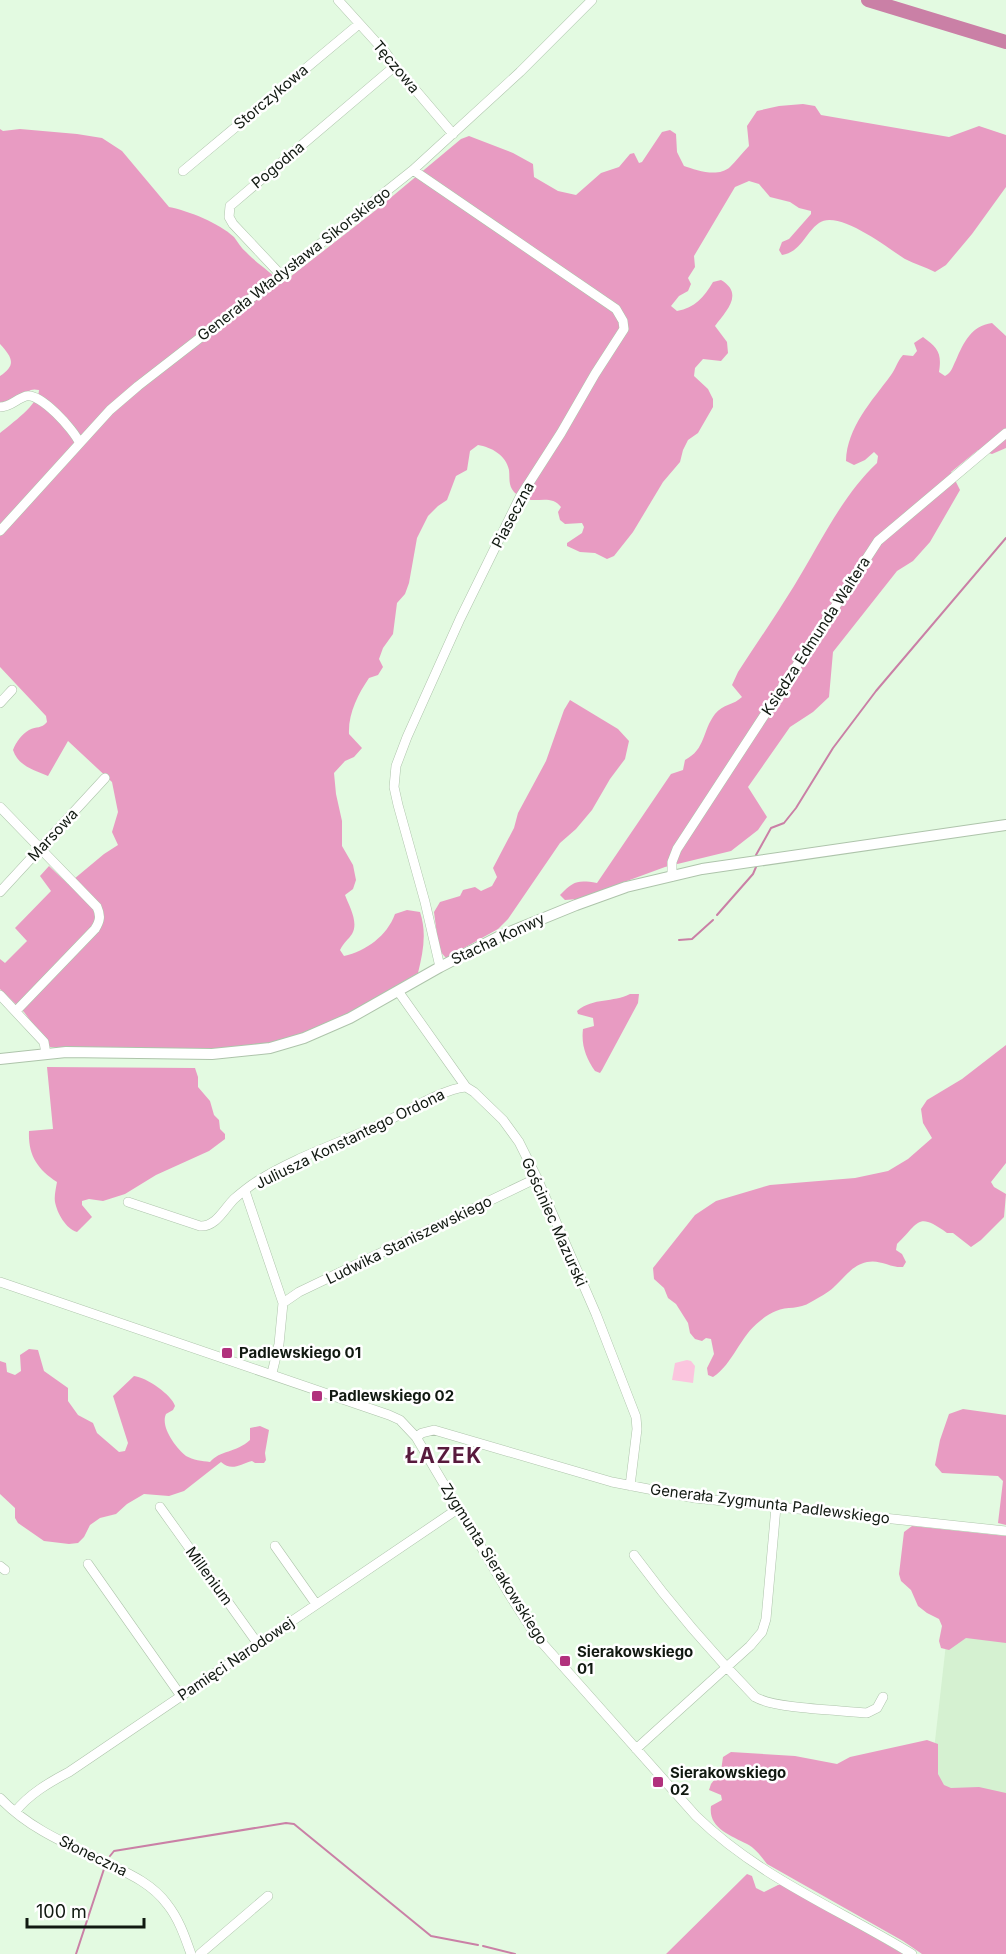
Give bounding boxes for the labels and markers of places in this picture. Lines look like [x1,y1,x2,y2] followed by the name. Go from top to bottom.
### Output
[239,1343,361,1362] place label: Padlewskiego 01
[220,1346,234,1360] marker: Padlewskiego 01
[329,1386,454,1405] place label: Padlewskiego 02
[310,1389,324,1403] marker: Padlewskiego 02
[577,1642,693,1678] place label: Sierakowskiego 01
[558,1654,572,1668] marker: Sierakowskiego 01
[670,1763,786,1799] place label: Sierakowskiego 02
[651,1775,665,1789] marker: Sierakowskiego 02

